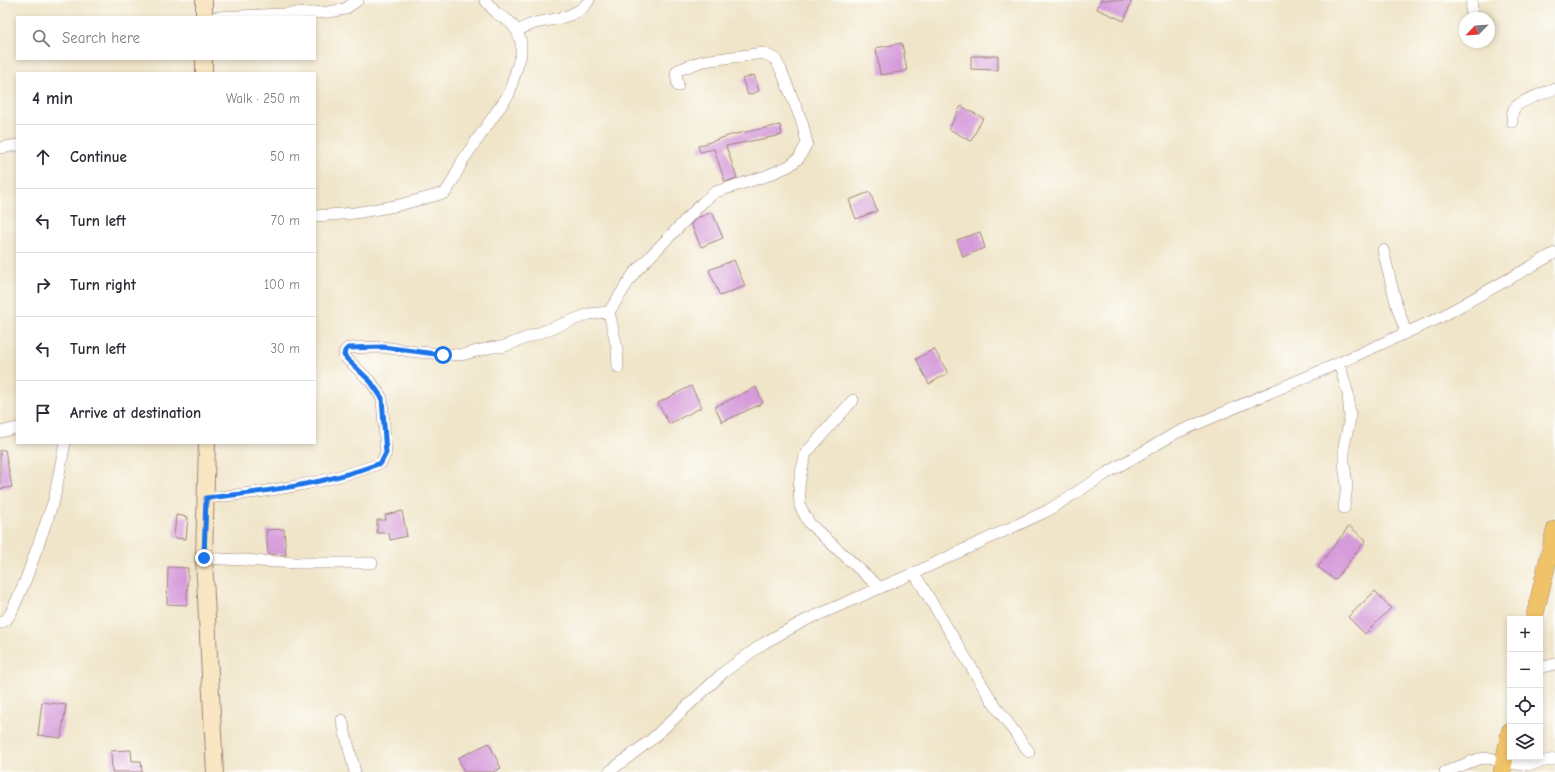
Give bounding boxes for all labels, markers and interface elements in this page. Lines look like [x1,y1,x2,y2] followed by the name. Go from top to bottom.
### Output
[1459,12,1495,48] north arrow
[16,16,316,60] search box
[30,27,52,49] icon: search
[62,29,140,47] text: Search here
[32,89,73,108] text: 4 min
[226,91,300,106] text: Walk · 250 m
[32,146,54,168] icon: ahead
[70,148,127,166] text: Continue
[270,149,300,164] text: 50 m
[32,210,54,232] icon: left
[70,212,126,230] text: Turn left
[271,213,300,228] text: 70 m
[32,274,54,296] icon: right
[70,276,136,294] text: Turn right
[264,277,300,292] text: 100 m
[32,338,54,360] icon: left
[70,340,126,358] text: Turn left
[270,341,300,356] text: 30 m
[434,346,452,364] route start
[32,402,54,424] icon: arrive
[70,404,201,422] text: Arrive at destination
[195,549,213,567] route end
[1507,616,1543,760] map controls
[1507,616,1543,652] button: +
[1507,652,1543,688] button: −
[1507,688,1543,724] button: locate
[1507,724,1543,760] button: layers

